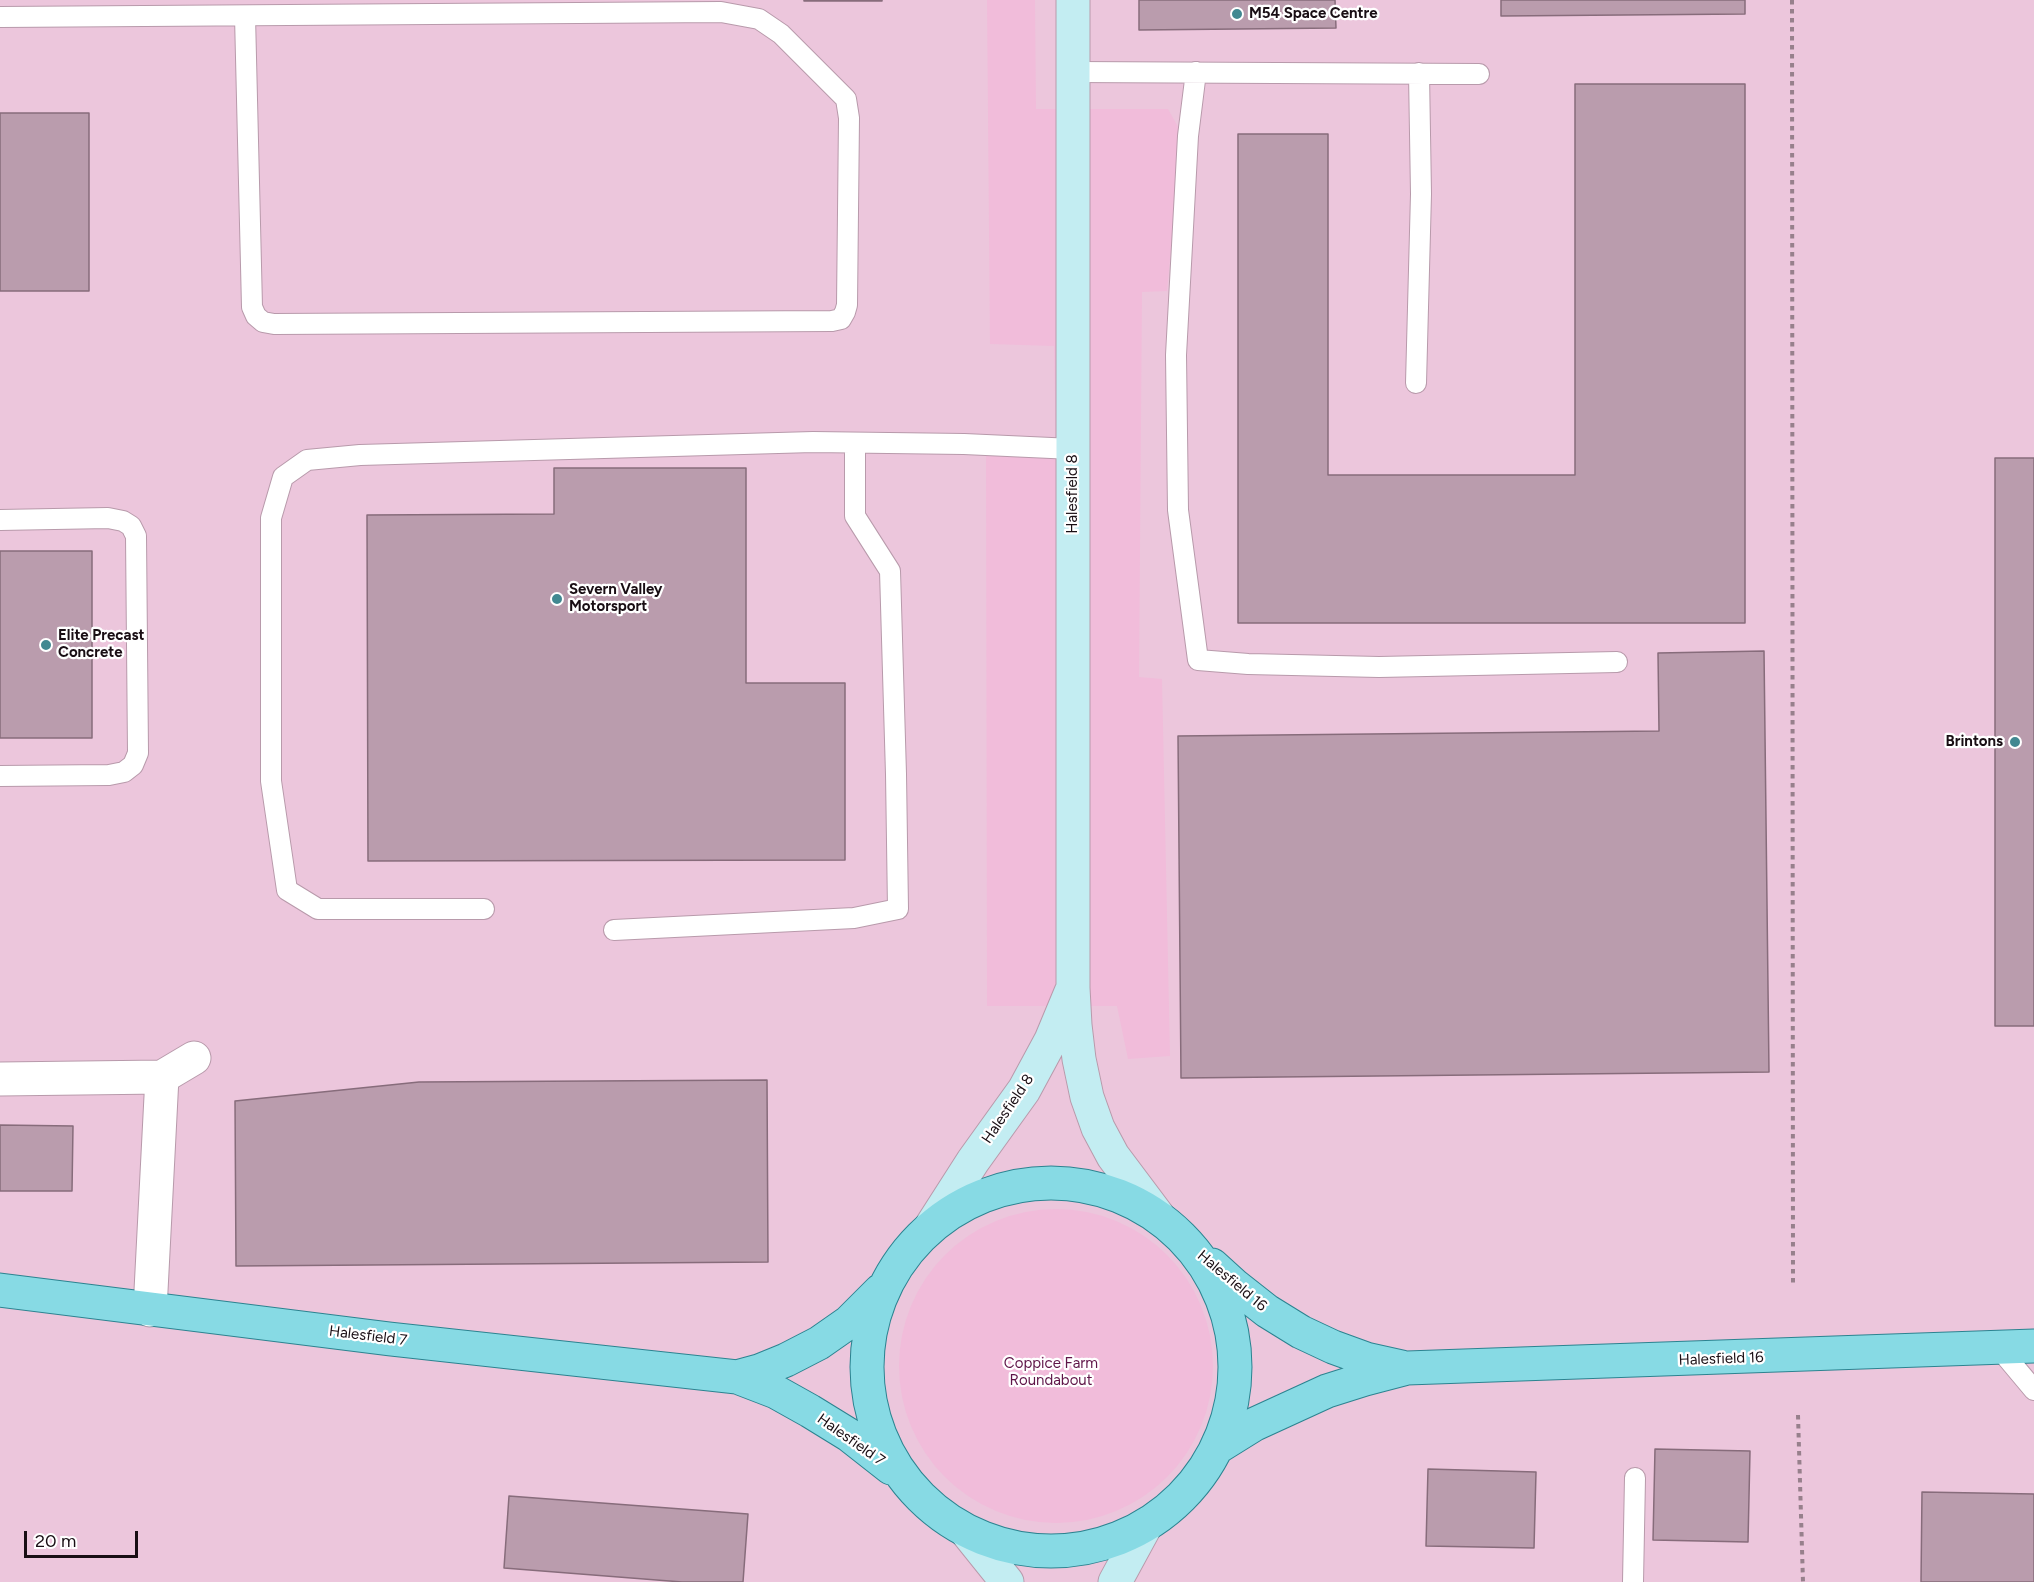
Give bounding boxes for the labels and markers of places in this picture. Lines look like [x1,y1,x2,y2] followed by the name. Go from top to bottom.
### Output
[1249,5,1378,23] place label: M54 Space Centre
[1230,7,1244,21] marker: M54 Space Centre
[569,581,662,616] place label: Severn Valley Motorsport
[550,592,564,606] marker: Severn Valley Motorsport
[58,627,144,662] place label: Elite Precast Concrete
[39,638,53,652] marker: Elite Precast Concrete
[1946,733,2003,751] place label: Brintons
[2008,735,2022,749] marker: Brintons

